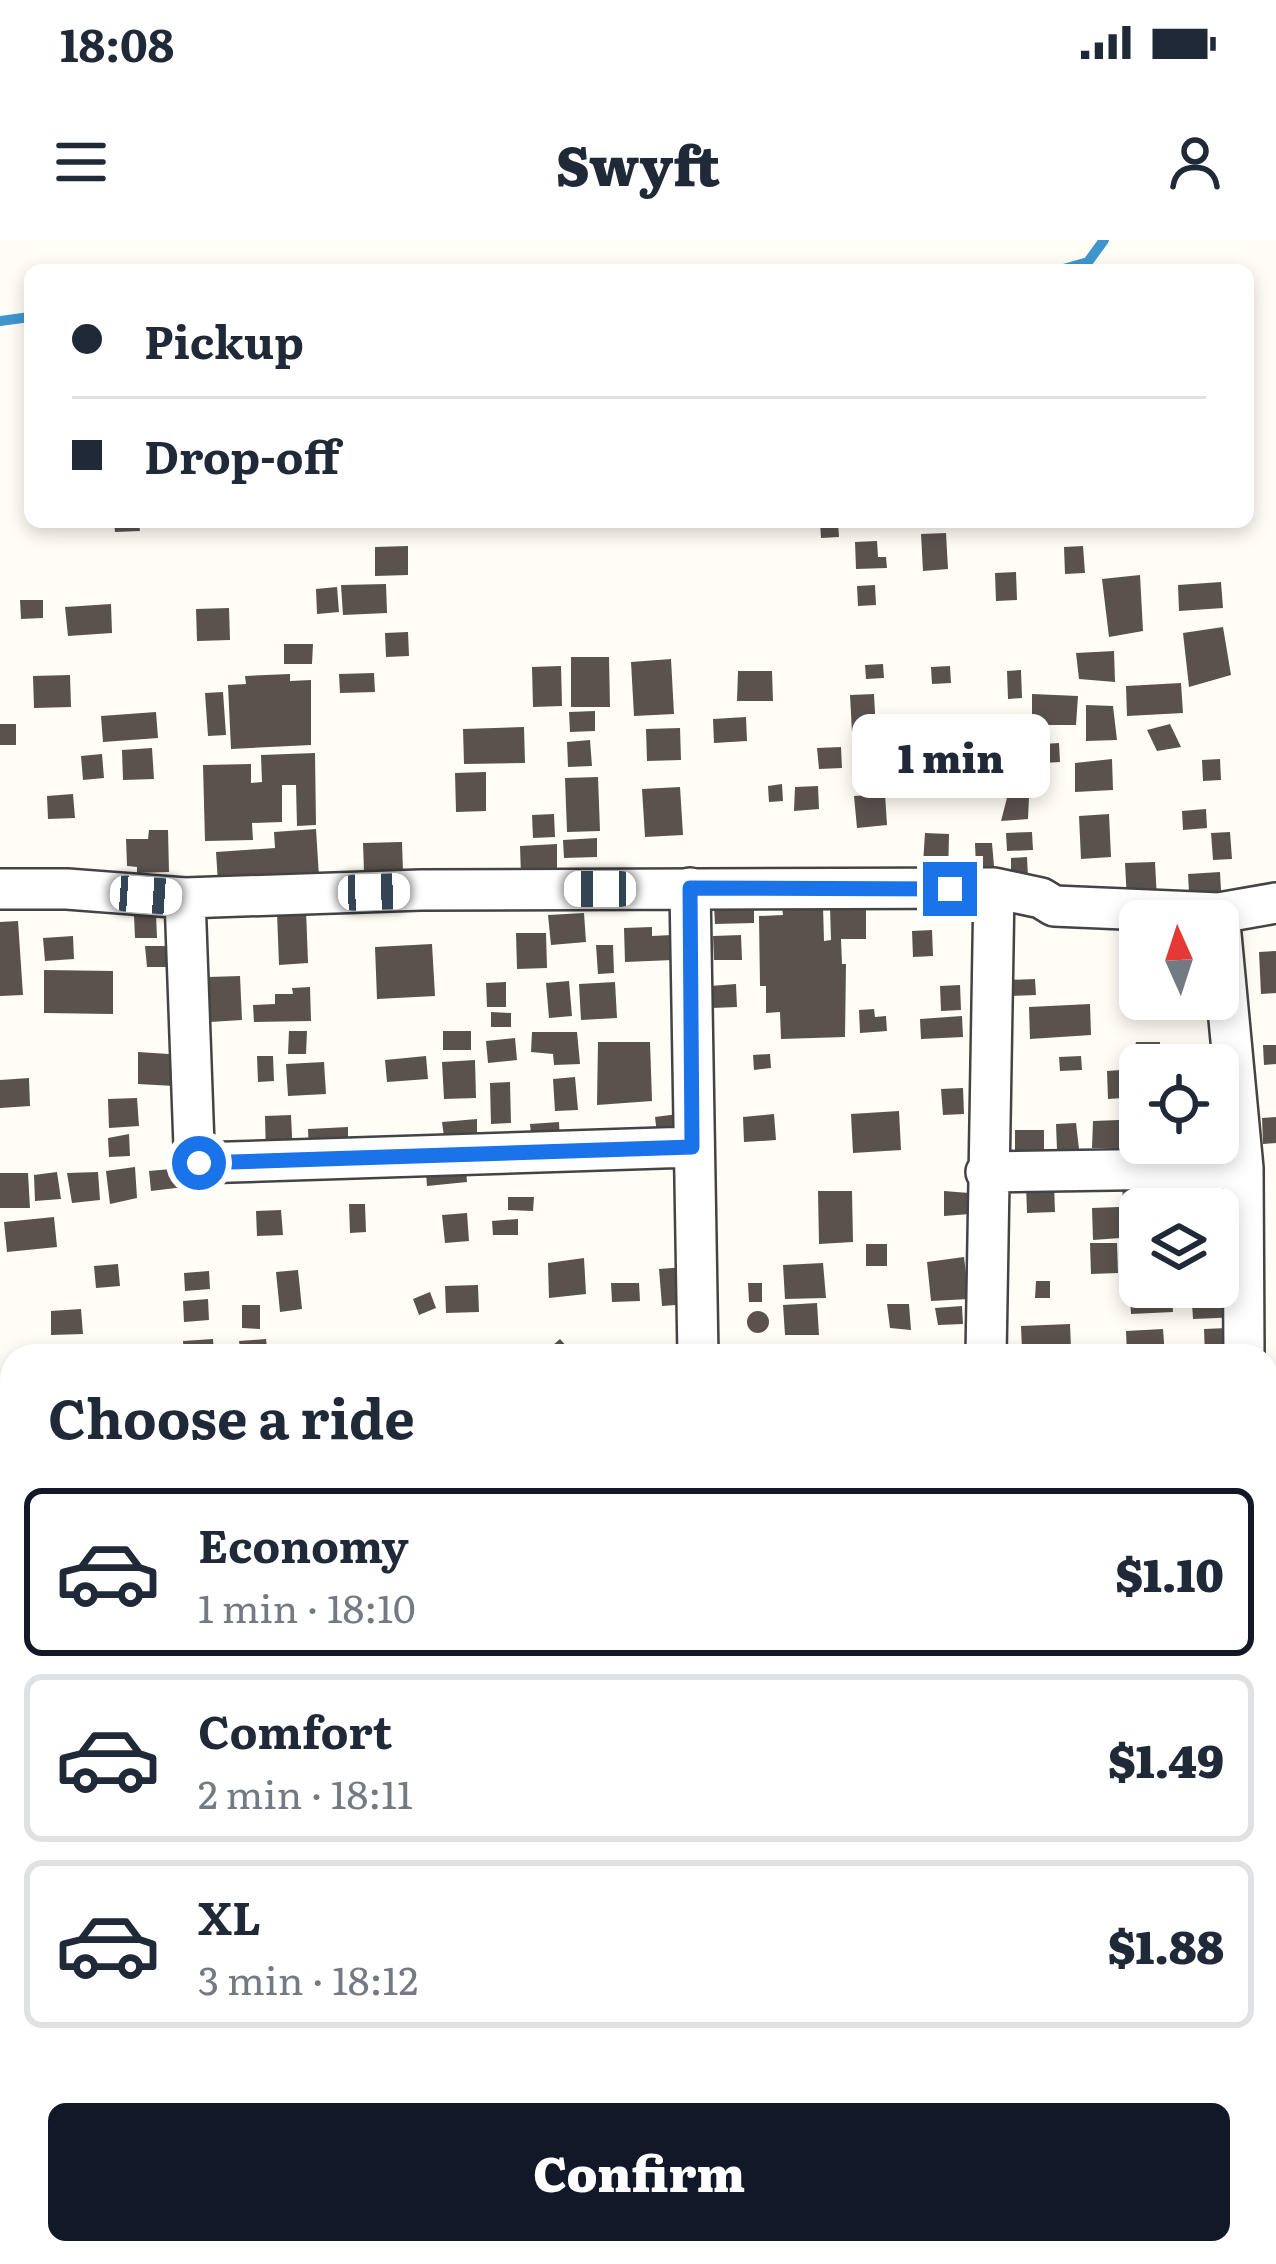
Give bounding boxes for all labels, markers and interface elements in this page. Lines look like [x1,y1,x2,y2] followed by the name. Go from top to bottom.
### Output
[60,9,174,76] text: 18:08
[556,122,720,203] text: Swyft
[48,129,114,195] icon: menu
[1162,129,1228,195] icon: person
[144,306,304,373] text: Pickup
[144,421,340,488] text: Drop-off
[851,715,1049,799] callout: 1 min
[898,727,1004,785] text: 1 min
[923,862,977,916] route end
[564,871,636,907] car
[337,873,411,911] car
[109,875,183,915] car
[1119,900,1239,1020] north arrow
[1119,900,1239,1308] map controls
[1119,1044,1239,1164] button: locate
[172,1136,226,1190] route start
[1119,1188,1239,1308] button: layers
[48,1375,415,1456] text: Choose a ride
[198,1510,409,1577] text: Economy
[54,1518,162,1626] icon: car
[1115,1539,1224,1606] text: $1.10
[198,1577,416,1635] text: 1 min · 18:10
[198,1696,392,1763] text: Comfort
[54,1704,162,1812] icon: car
[1108,1725,1224,1792] text: $1.49
[198,1763,413,1821] text: 2 min · 18:11
[198,1882,261,1949] text: XL
[54,1890,162,1998] icon: car
[1108,1911,1224,1978] text: $1.88
[198,1949,418,2007] text: 3 min · 18:12
[48,2103,1230,2241] button: Confirm

